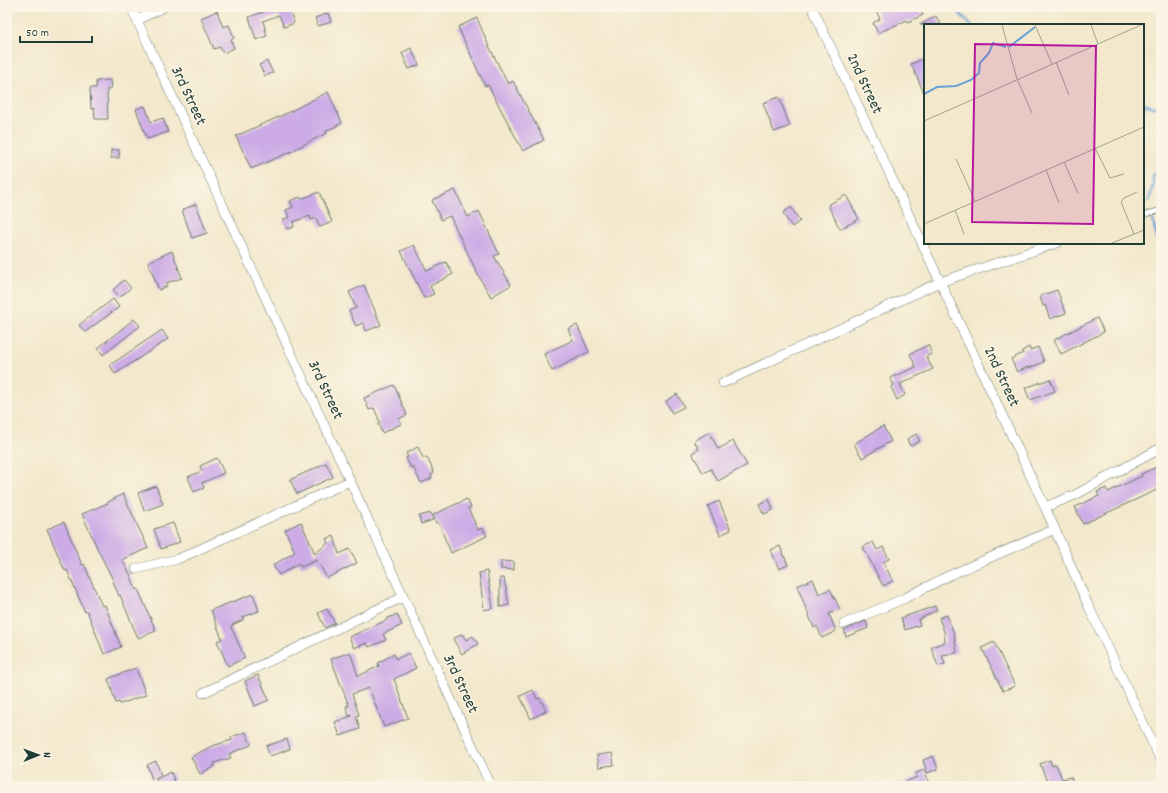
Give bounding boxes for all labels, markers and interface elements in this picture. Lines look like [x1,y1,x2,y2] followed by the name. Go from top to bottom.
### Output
[20,18,92,44] scale bar
[924,24,1144,244] inset map
[26,25,49,42] text: 50 m
[840,50,888,118] street label: 2nd Street
[164,63,212,130] street label: 3rd Street
[977,343,1025,411] street label: 2nd Street
[301,357,349,424] street label: 3rd Street
[436,651,484,718] street label: 3rd Street
[18,735,58,775] north arrow
[38,752,54,758] text: N

